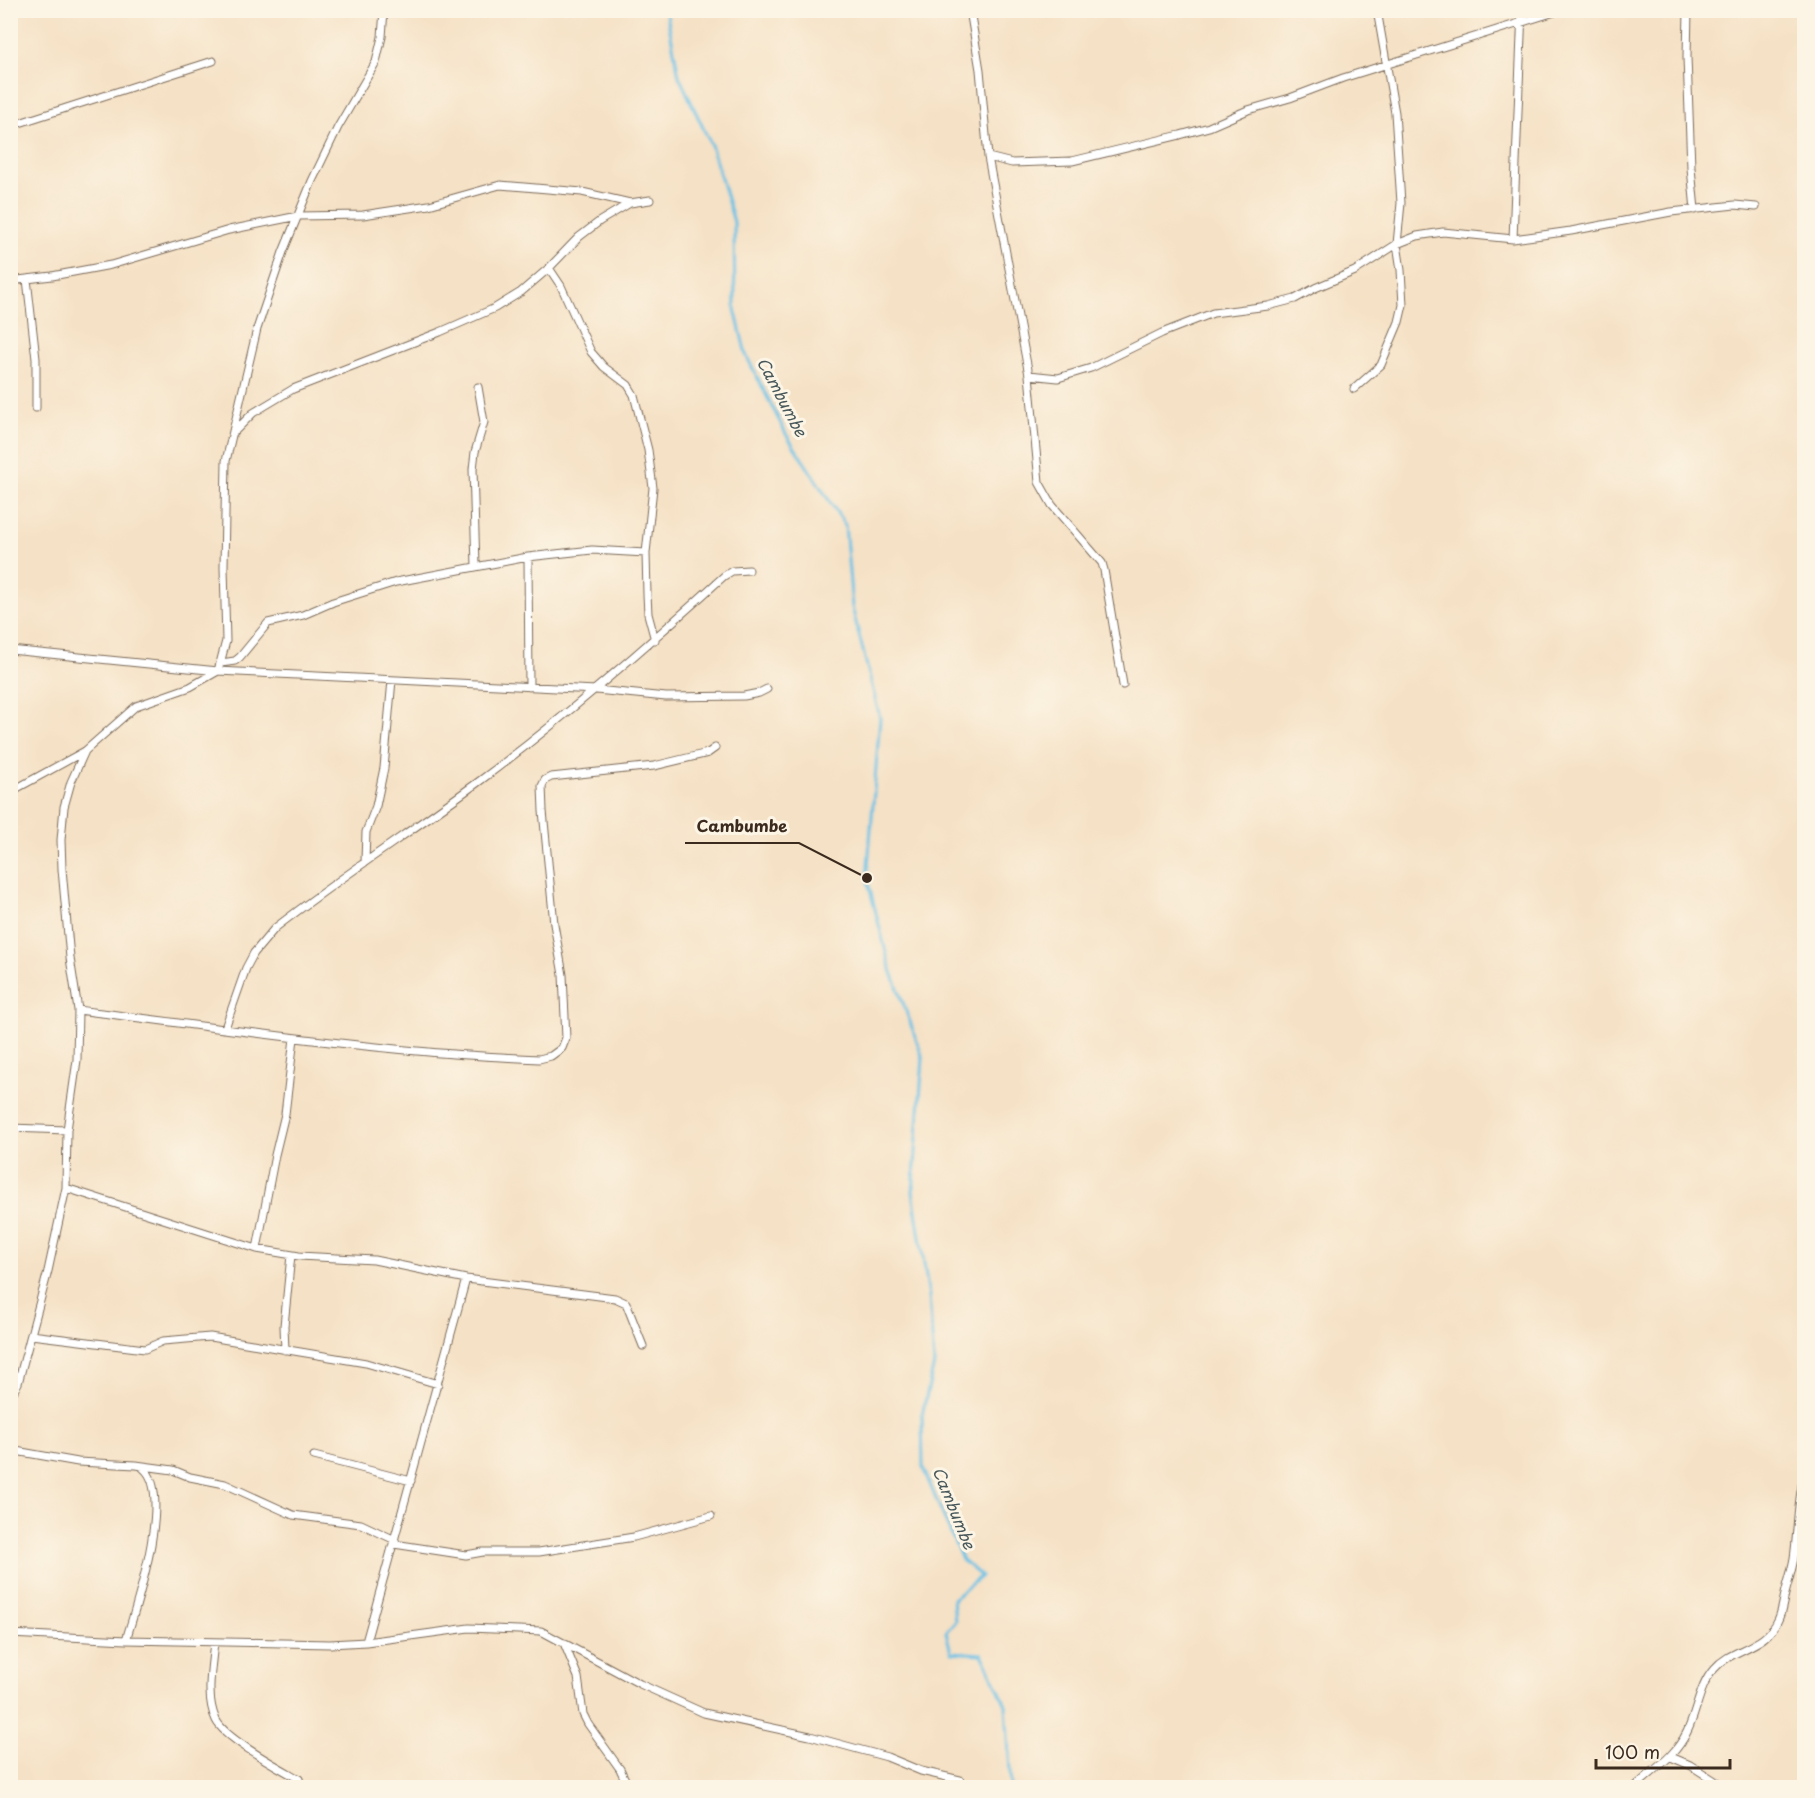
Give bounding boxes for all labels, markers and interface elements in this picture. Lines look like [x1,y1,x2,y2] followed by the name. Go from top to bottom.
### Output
[752,352,814,441] water label: Cambumbe
[685,809,799,843] callout: Cambumbe
[697,813,787,837] text: Cambumbe
[927,1463,983,1553] water label: Cambumbe
[1596,1732,1730,1770] scale bar
[1605,1738,1660,1765] text: 100 m

